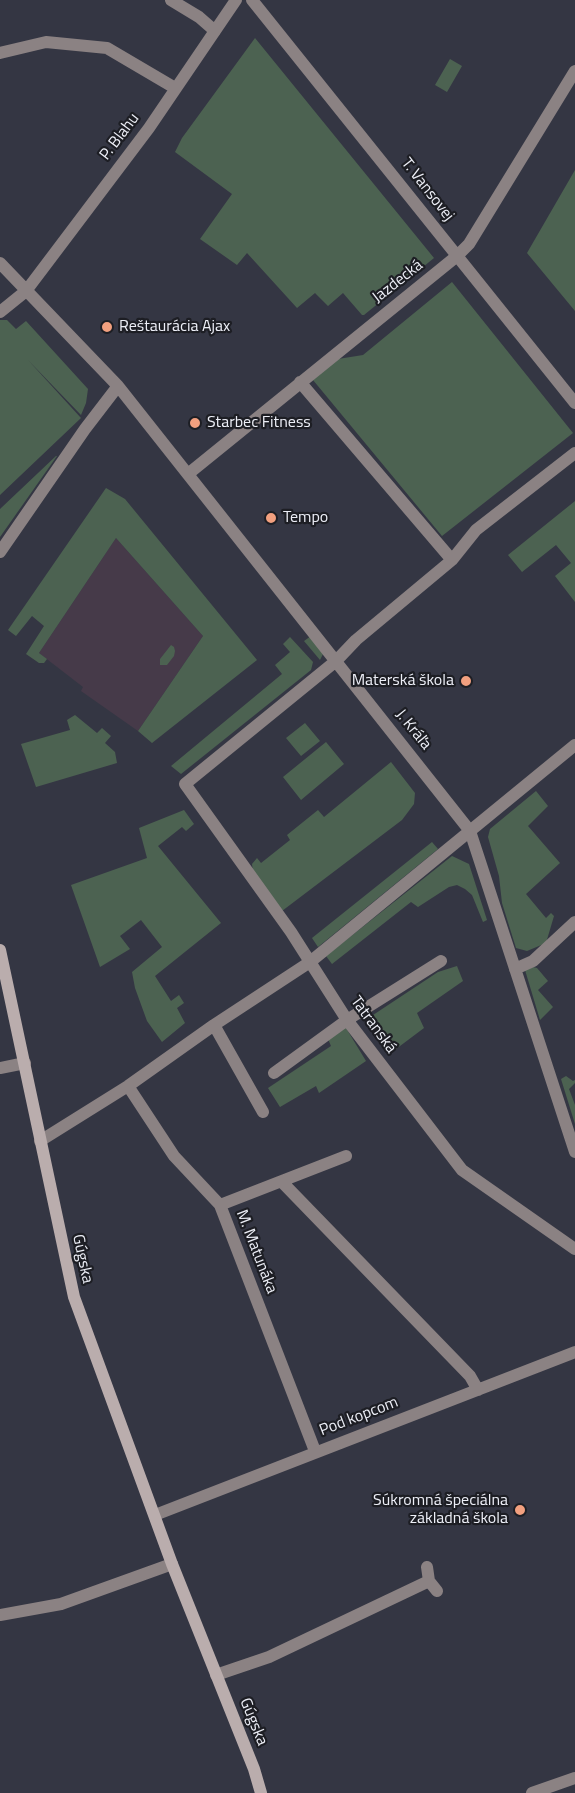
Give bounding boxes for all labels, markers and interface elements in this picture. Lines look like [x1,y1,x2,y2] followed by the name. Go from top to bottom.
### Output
[96,110,144,164] street label: P. Blahu
[396,155,458,225] street label: T. Vansovej
[369,256,427,308] street label: Jazdecká
[119,317,230,337] place label: Reštaurácia Ajax
[100,320,114,334] marker: Reštaurácia Ajax
[207,413,311,433] place label: Starbec Fitness
[188,416,202,430] marker: Starbec Fitness
[283,508,328,528] place label: Tempo
[264,511,278,525] marker: Tempo
[352,671,454,691] place label: Materská škola
[459,674,473,688] marker: Materská škola
[391,706,435,754] street label: J. Kráľa
[346,993,400,1057] street label: Tatranská
[231,1207,281,1297] street label: M. Matunáka
[67,1233,97,1285] street label: Gúgska
[317,1393,401,1441] street label: Pod kopcom
[373,1491,508,1529] place label: Súkromná špeciálna základná škola
[513,1503,527,1517] marker: Súkromná špeciálna základná škola
[235,1695,271,1749] street label: Gúgska

